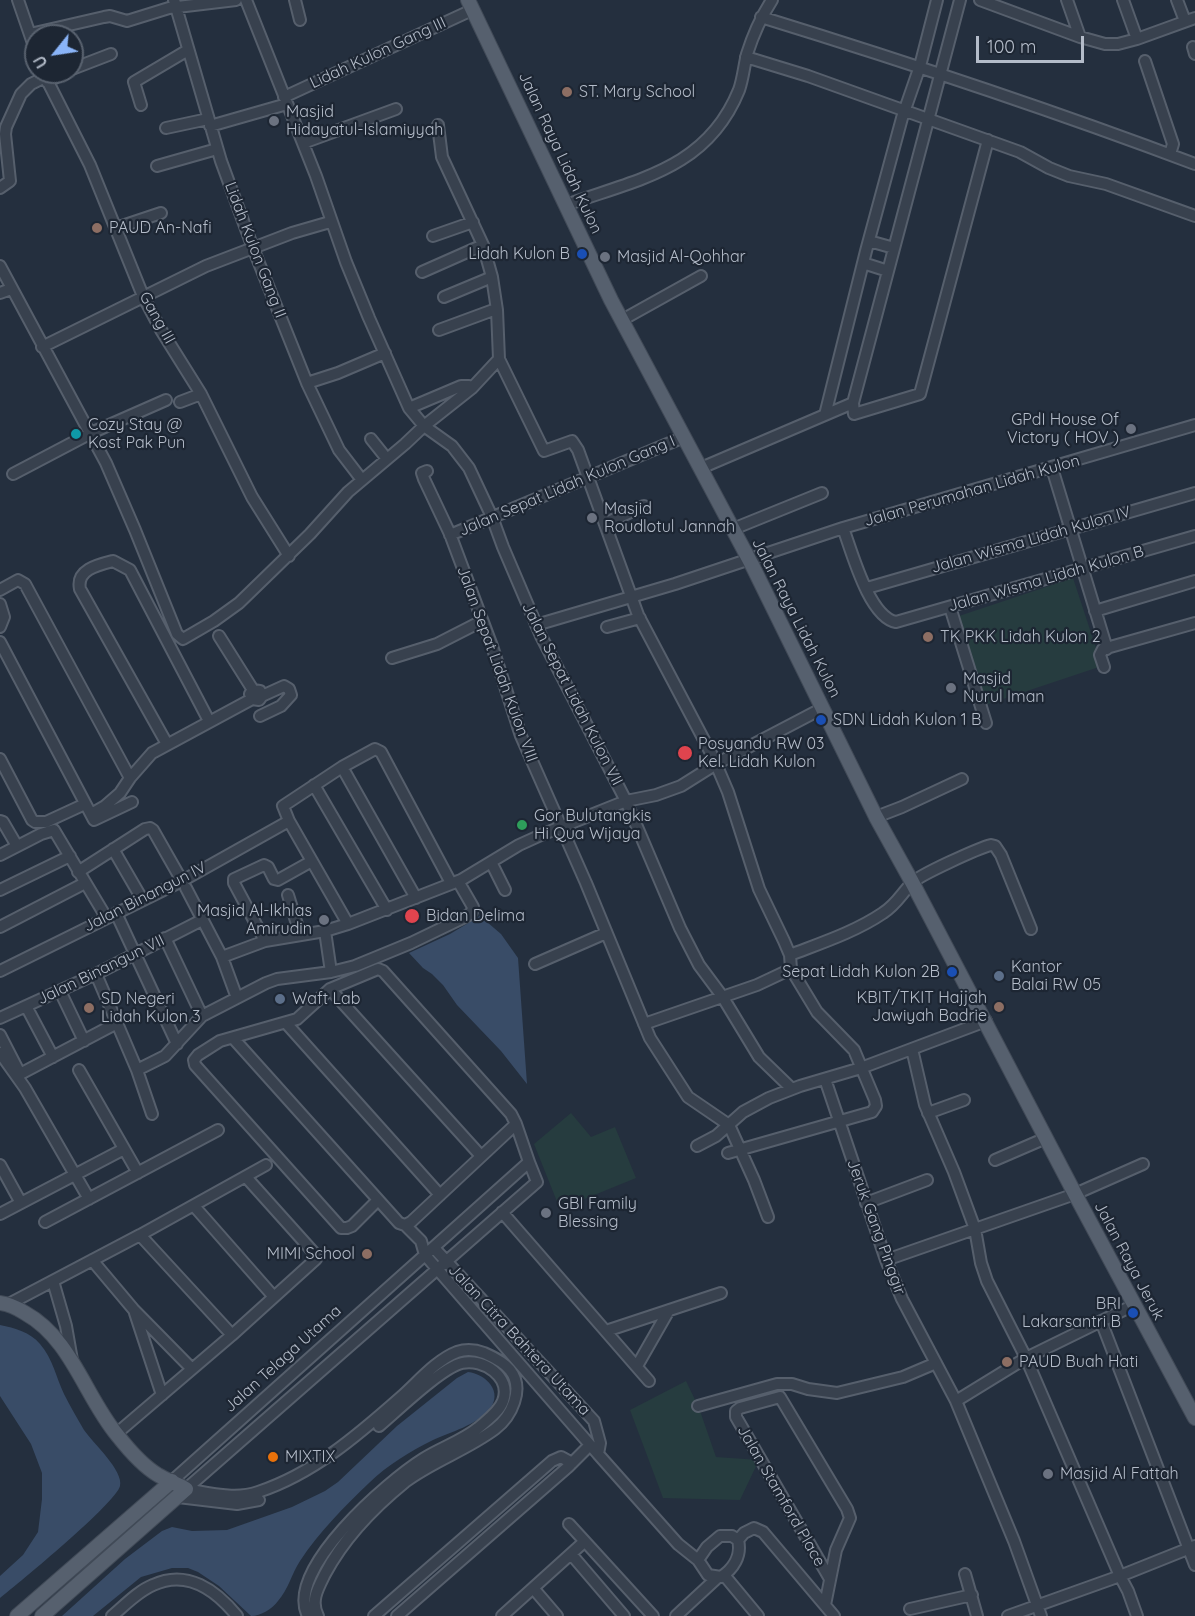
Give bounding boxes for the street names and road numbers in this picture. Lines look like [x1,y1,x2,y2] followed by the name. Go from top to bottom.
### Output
[307,13,449,93] street label: Lidah Kulon Gang III
[514,69,606,237] street label: Jalan Raya Lidah Kulon
[220,179,290,321] street label: Lidah Kulon Gang II
[135,289,179,347] street label: Gang III
[456,432,678,540] street label: Jalan Sepat Lidah Kulon Gang I
[862,451,1082,531] street label: Jalan Perumahan Lidah Kulon
[929,502,1133,578] street label: Jalan Wisma Lidah Kulon IV
[747,535,845,701] street label: Jalan Raya Lidah Kulon
[946,542,1146,616] street label: Jalan Wisma Lidah Kulon B
[453,563,541,765] street label: Jalan Sepat Lidah Kulon VIII
[517,599,627,789] street label: Jalan Sepat Lidah Kulon VII
[80,858,210,936] street label: Jalan Binangun IV
[34,931,168,1009] street label: Jalan Binangun VII
[843,1157,909,1297] street label: Jeruk Gang Pinggir
[1090,1198,1168,1324] street label: Jalan Raya Jeruk
[444,1260,594,1420] street label: Jalan Citra Bahtera Utama
[221,1301,345,1417] street label: Jalan Telaga Utama
[733,1422,829,1570] street label: Jalan Stamford Place

